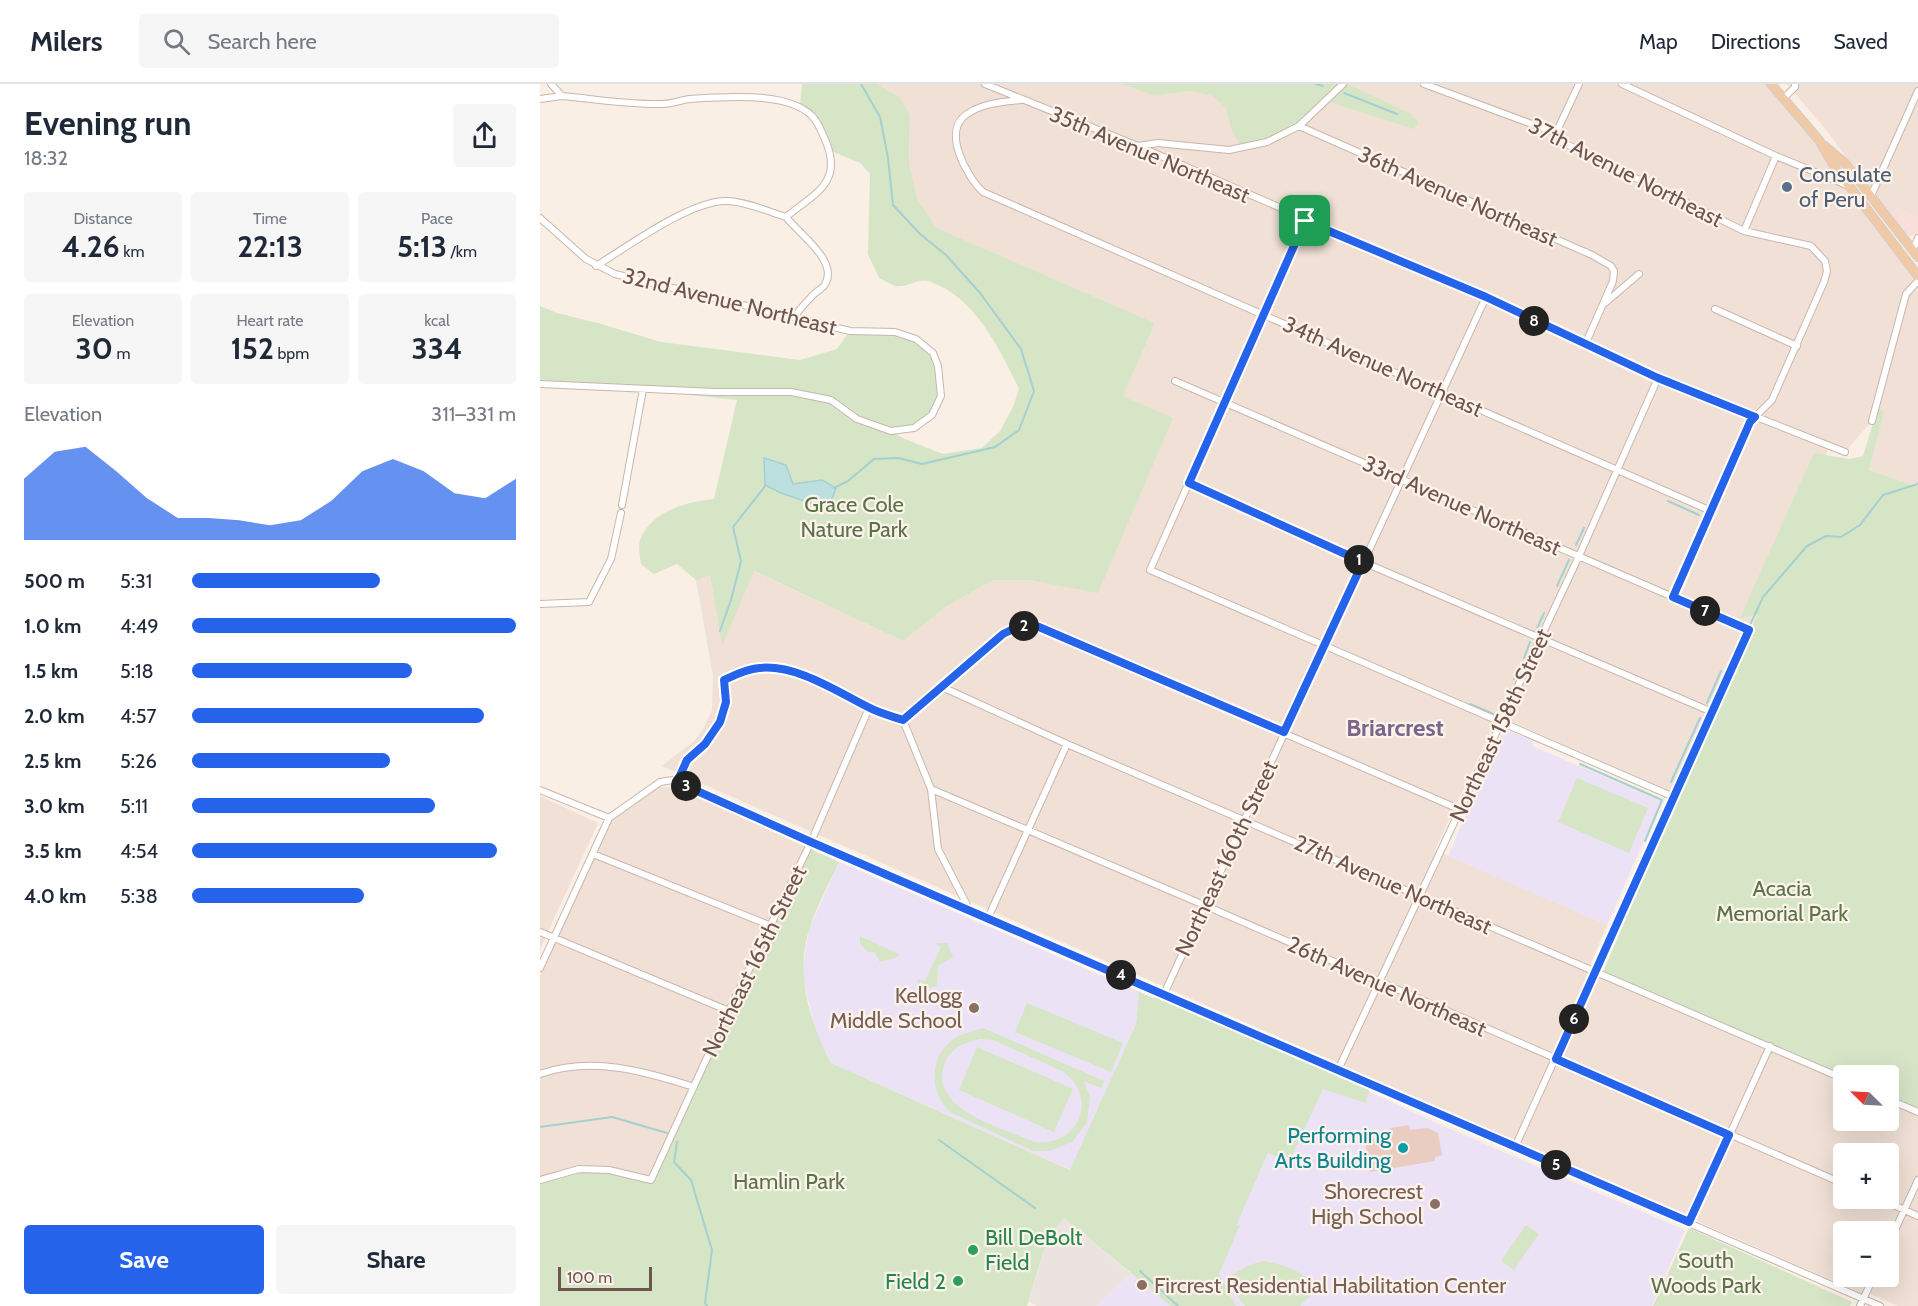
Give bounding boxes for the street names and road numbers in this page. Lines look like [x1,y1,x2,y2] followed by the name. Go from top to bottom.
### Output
[1046,100,1254,209] street label: 35th Avenue Northeast
[1524,112,1728,233] street label: 37th Avenue Northeast
[1354,140,1562,253] street label: 36th Avenue Northeast
[620,262,840,341] street label: 32nd Avenue Northeast
[1279,310,1487,423] street label: 34th Avenue Northeast
[1358,450,1566,562] street label: 33rd Avenue Northeast
[1444,624,1557,826] street label: Northeast 158th Street
[1169,756,1284,960] street label: Northeast 160th Street
[1290,829,1496,940] street label: 27th Avenue Northeast
[696,861,813,1061] street label: Northeast 165th Street
[1283,930,1491,1043] street label: 26th Avenue Northeast

